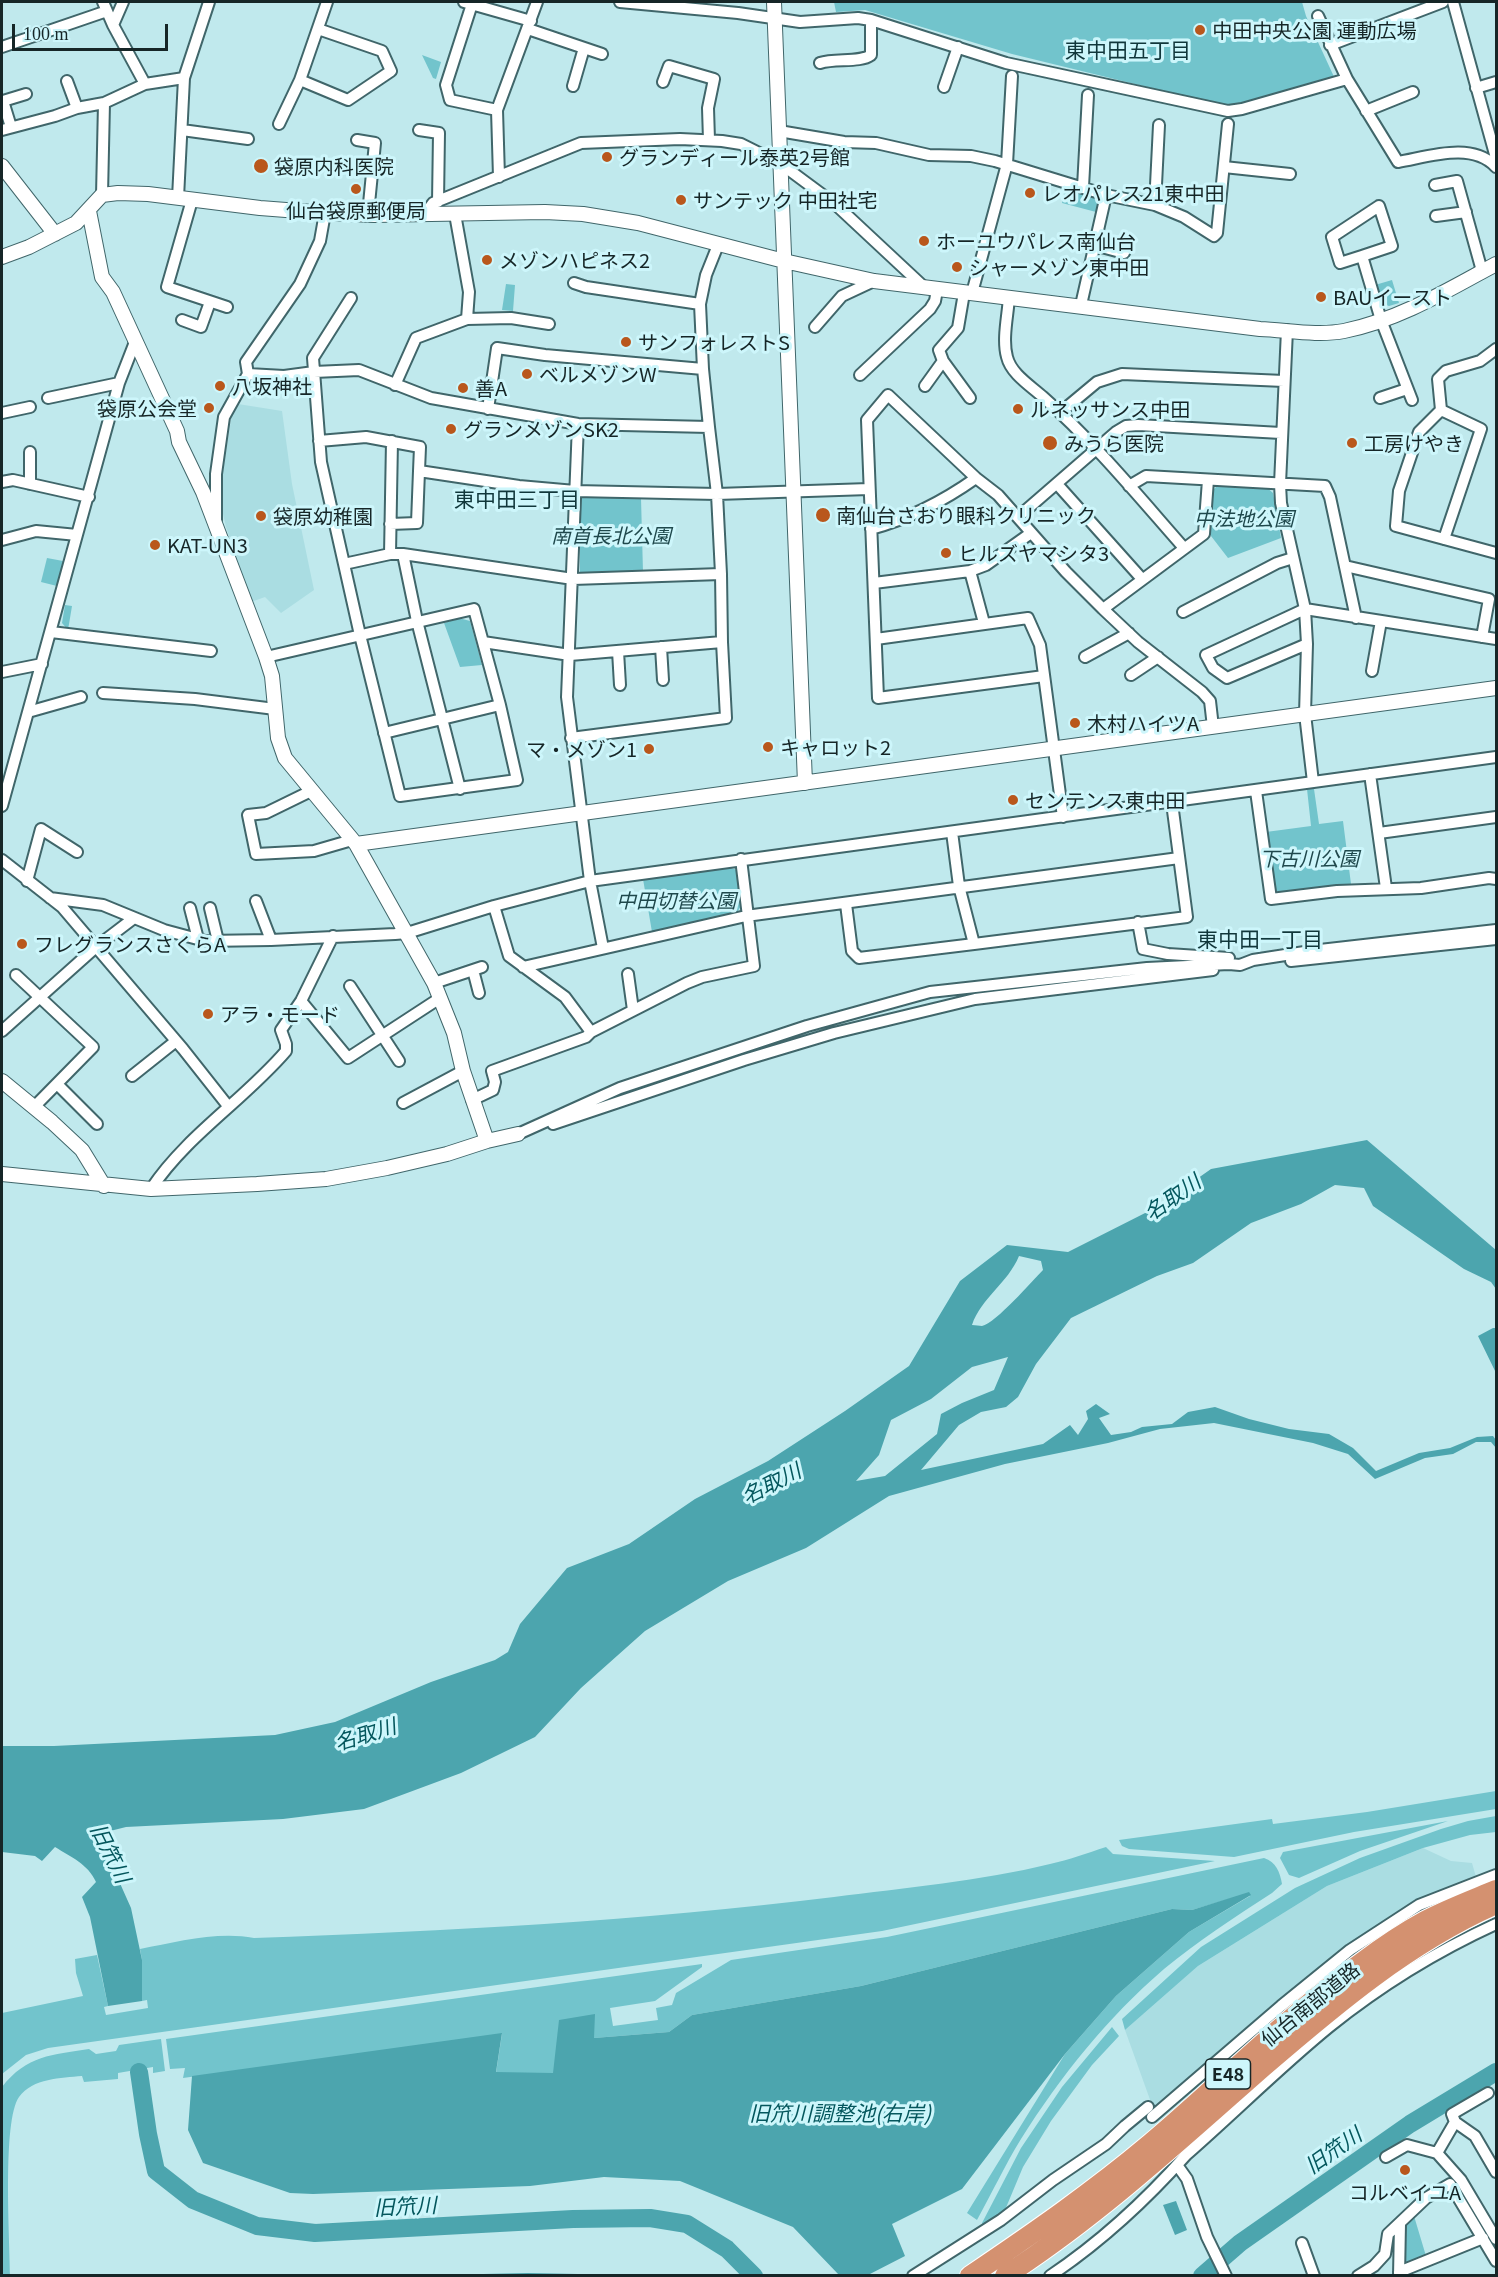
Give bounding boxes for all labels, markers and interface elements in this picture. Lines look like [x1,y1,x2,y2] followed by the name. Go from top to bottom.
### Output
[15,12,171,50] scale bar
[1212,18,1416,42] place label: 中田中央公園 運動広場
[1193,23,1207,37] marker: 中田中央公園 運動広場
[23,24,69,44] text: 100 m
[1065,37,1191,63] district label: 東中田五丁目
[619,145,850,169] place label: グランディール泰英2号館
[600,150,614,164] marker: グランディール泰英2号館
[274,154,394,178] place label: 袋原内科医院
[252,157,270,175] marker: 袋原内科医院
[1042,181,1224,205] place label: レオパレス21東中田
[349,182,363,196] marker: 仙台袋原郵便局
[1023,186,1037,200] marker: レオパレス21東中田
[693,188,877,212] place label: サンテック 中田社宅
[674,193,688,207] marker: サンテック 中田社宅
[286,198,426,222] place label: 仙台袋原郵便局
[936,229,1136,253] place label: ホーユウパレス南仙台
[917,234,931,248] marker: ホーユウパレス南仙台
[499,248,650,272] place label: メゾンハピネス2
[480,253,494,267] marker: メゾンハピネス2
[969,255,1149,279] place label: シャーメゾン東中田
[950,260,964,274] marker: シャーメゾン東中田
[1333,285,1452,309] place label: BAUイースト
[1314,290,1328,304] marker: BAUイースト
[638,330,790,354] place label: サンフォレストS
[619,335,633,349] marker: サンフォレストS
[539,362,657,386] place label: ベルメゾンW
[520,367,534,381] marker: ベルメゾンW
[232,374,312,398] place label: 八坂神社
[475,376,507,400] place label: 善A
[213,379,227,393] marker: 八坂神社
[456,381,470,395] marker: 善A
[97,396,197,420] place label: 袋原公会堂
[1030,397,1190,421] place label: ルネッサンス中田
[202,401,216,415] marker: 袋原公会堂
[1011,402,1025,416] marker: ルネッサンス中田
[463,417,619,441] place label: グランメゾンSK2
[444,422,458,436] marker: グランメゾンSK2
[1064,431,1164,455] place label: みうら医院
[1364,431,1464,455] place label: 工房けやき
[1041,434,1059,452] marker: みうら医院
[1345,436,1359,450] marker: 工房けやき
[454,486,580,512] district label: 東中田三丁目
[836,503,1096,527] place label: 南仙台さおり眼科クリニック
[273,504,373,528] place label: 袋原幼稚園
[814,506,832,524] marker: 南仙台さおり眼科クリニック
[1194,506,1294,530] park label: 中法地公園
[254,509,268,523] marker: 袋原幼稚園
[551,523,671,547] park label: 南首長北公園
[167,533,248,557] place label: KAT-UN3
[148,538,162,552] marker: KAT-UN3
[958,541,1109,565] place label: ヒルズヤマシタ3
[939,546,953,560] marker: ヒルズヤマシタ3
[1087,711,1199,735] place label: 木村ハイツA
[1068,716,1082,730] marker: 木村ハイツA
[780,735,891,759] place label: キャロット2
[526,737,637,761] place label: マ・メゾン1
[761,740,775,754] marker: キャロット2
[642,742,656,756] marker: マ・メゾン1
[1025,788,1185,812] place label: センテンス東中田
[1006,793,1020,807] marker: センテンス東中田
[1259,846,1359,870] park label: 下古川公園
[616,888,736,912] park label: 中田切替公園
[1197,926,1323,952] district label: 東中田一丁目
[34,932,226,956] place label: フレグランスさくらA
[15,937,29,951] marker: フレグランスさくらA
[220,1002,340,1026] place label: アラ・モード
[201,1007,215,1021] marker: アラ・モード
[1139,1169,1205,1225] water label: 名取川
[737,1457,805,1509] water label: 名取川
[331,1713,399,1755] water label: 名取川
[86,1819,136,1887] water label: 旧笊川
[1256,1957,1364,2051] street label: 仙台南部道路
[1206,2059,1250,2089] road number: E48
[749,2100,931,2126] water label: 旧笊川調整池(右岸)
[1300,2122,1366,2178] water label: 旧笊川
[1398,2163,1412,2177] marker: コルベイユA
[1349,2180,1461,2204] place label: コルベイユA
[373,2192,437,2220] water label: 旧笊川

